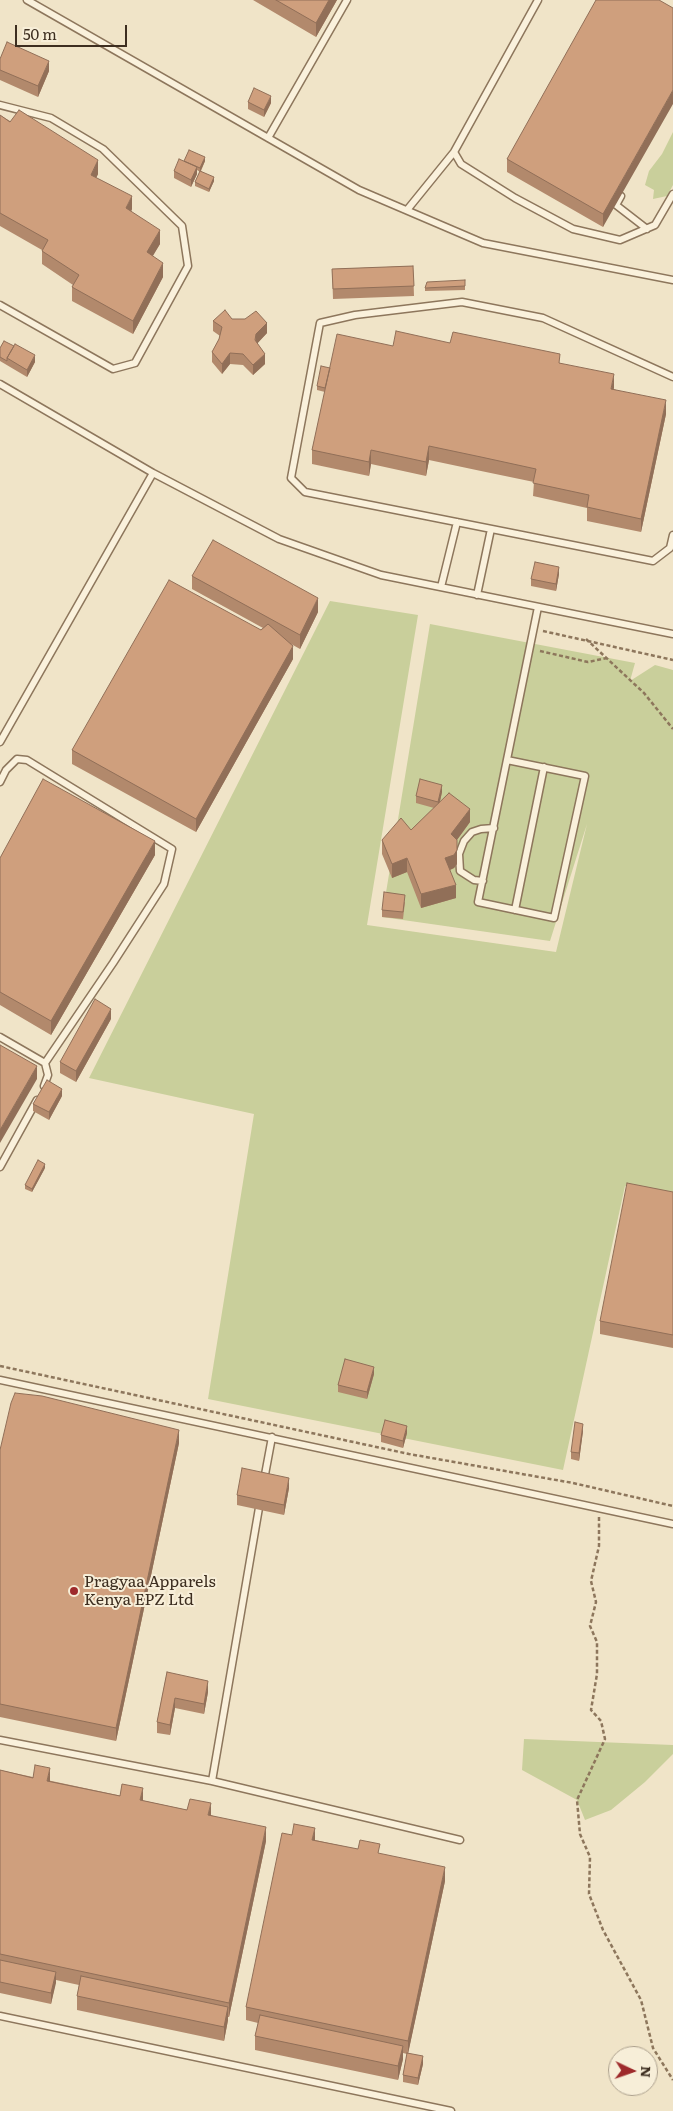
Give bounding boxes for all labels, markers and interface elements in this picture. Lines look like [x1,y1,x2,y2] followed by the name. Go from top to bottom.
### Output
[18,15,130,47] scale bar
[23,22,57,45] text: 50 m
[84,1572,216,1610] place label: Pragyaa Apparels Kenya EPZ Ltd
[68,1585,80,1597] marker: Pragyaa Apparels Kenya EPZ Ltd
[608,2046,658,2096] north arrow
[637,2065,657,2078] text: N

